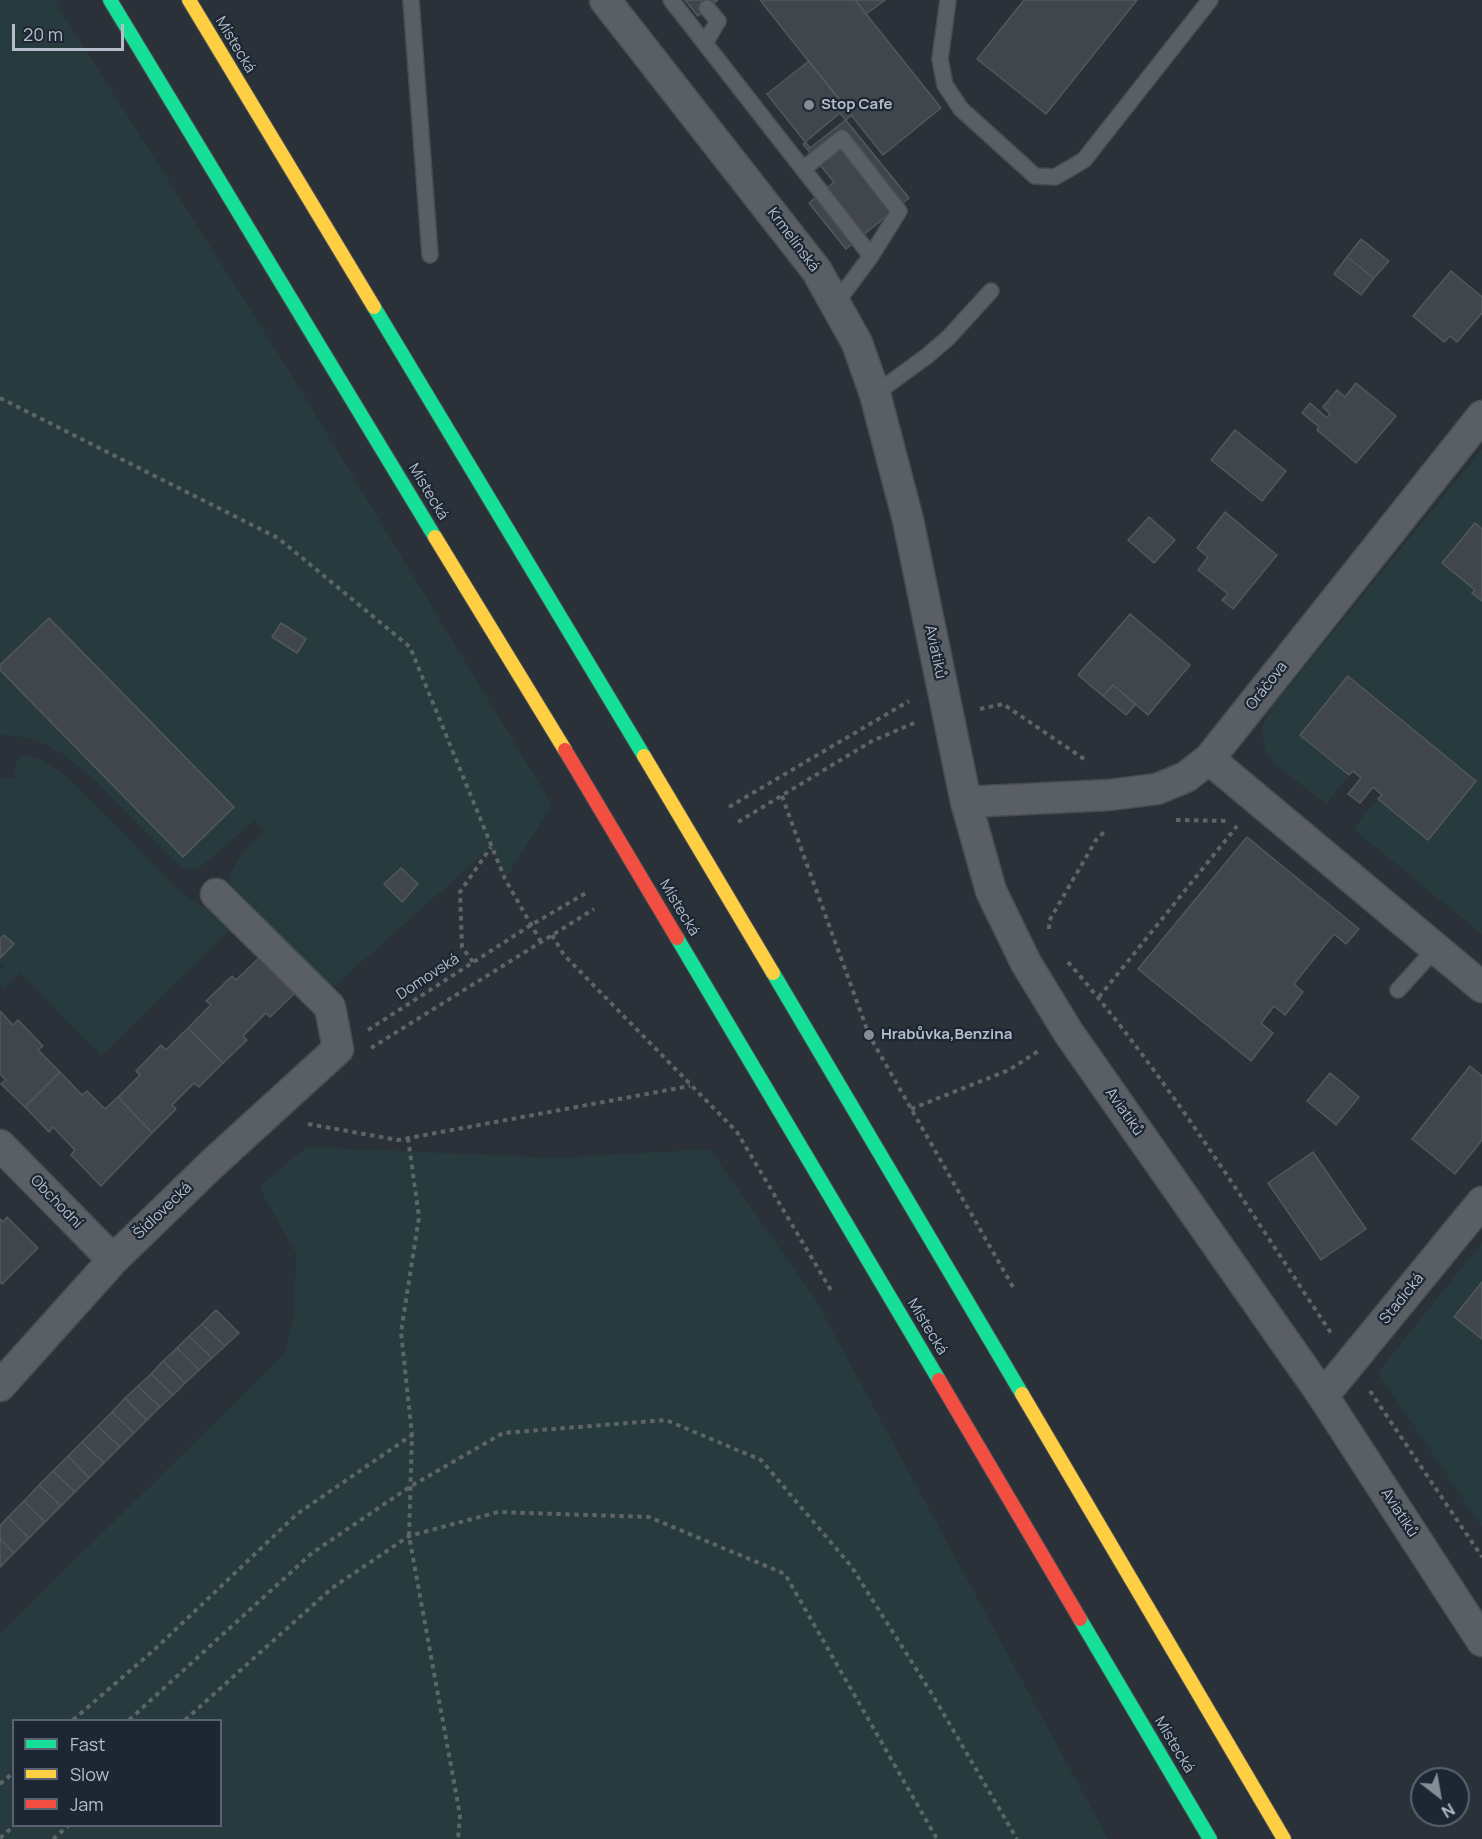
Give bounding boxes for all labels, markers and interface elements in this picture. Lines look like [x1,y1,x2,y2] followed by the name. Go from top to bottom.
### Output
[15,12,128,50] scale bar
[211,14,259,76] street label: Místecká
[23,22,63,46] text: 20 m
[821,96,893,114] place label: Stop Cafe
[802,98,816,112] marker: Stop Cafe
[763,205,823,275] street label: Krmelínská
[404,461,452,523] street label: Místecká
[921,624,949,680] street label: Aviatiků
[1243,658,1291,714] street label: Oráčova
[655,877,703,939] street label: Místecká
[393,950,463,1004] street label: Domovská
[881,1026,1012,1044] place label: Hrabůvka,Benzina
[862,1028,876,1042] marker: Hrabůvka,Benzina
[1101,1085,1147,1139] street label: Aviatiků
[26,1172,86,1232] street label: Obchodní
[130,1179,196,1243] street label: Šídlovecká
[1376,1270,1428,1328] street label: Stadická
[903,1296,951,1358] street label: Místecká
[1377,1485,1421,1541] street label: Aviatiků
[1150,1714,1198,1776] street label: Místecká
[12,1719,222,1827] legend
[70,1732,105,1756] text: Fast
[70,1762,109,1786] text: Slow
[1410,1767,1470,1827] north arrow
[70,1792,104,1816] text: Jam
[1438,1798,1459,1823] text: N

